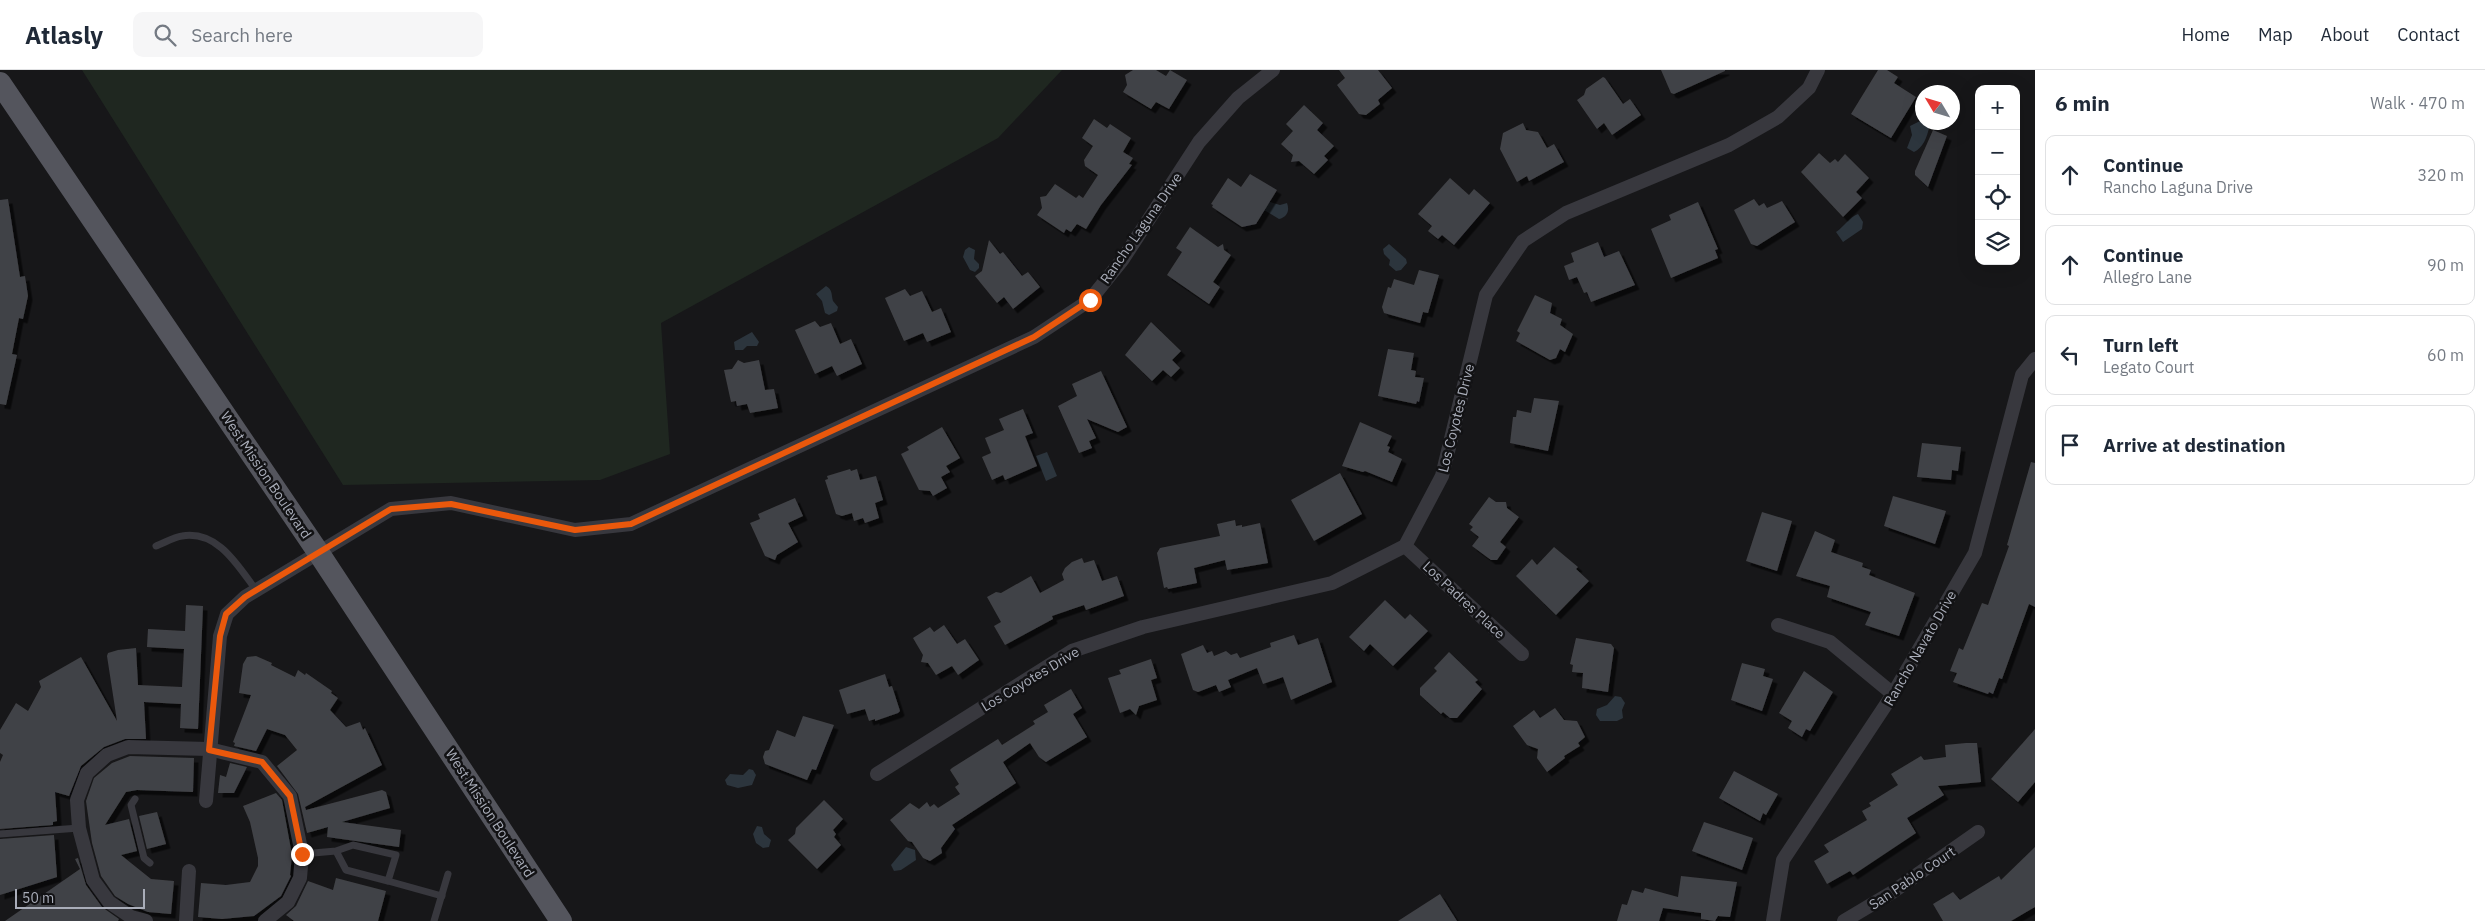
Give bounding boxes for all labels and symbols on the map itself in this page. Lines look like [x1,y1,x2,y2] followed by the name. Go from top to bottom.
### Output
[1915,85,1960,130] north arrow
[1096,169,1186,287] street label: Rancho Laguna Drive
[1079,289,1102,312] route start
[1434,362,1478,474] street label: Los Coyotes Drive
[217,408,315,542] street label: West Mission Boulevard
[1419,557,1509,643] street label: Los Padres Place
[1880,587,1961,709] street label: Rancho Navato Drive
[978,642,1083,715] street label: Los Coyotes Drive
[442,745,538,881] street label: West Mission Boulevard
[1865,842,1959,914] street label: San Pablo Court
[291,843,314,866] route end
[15,886,145,909] scale bar

